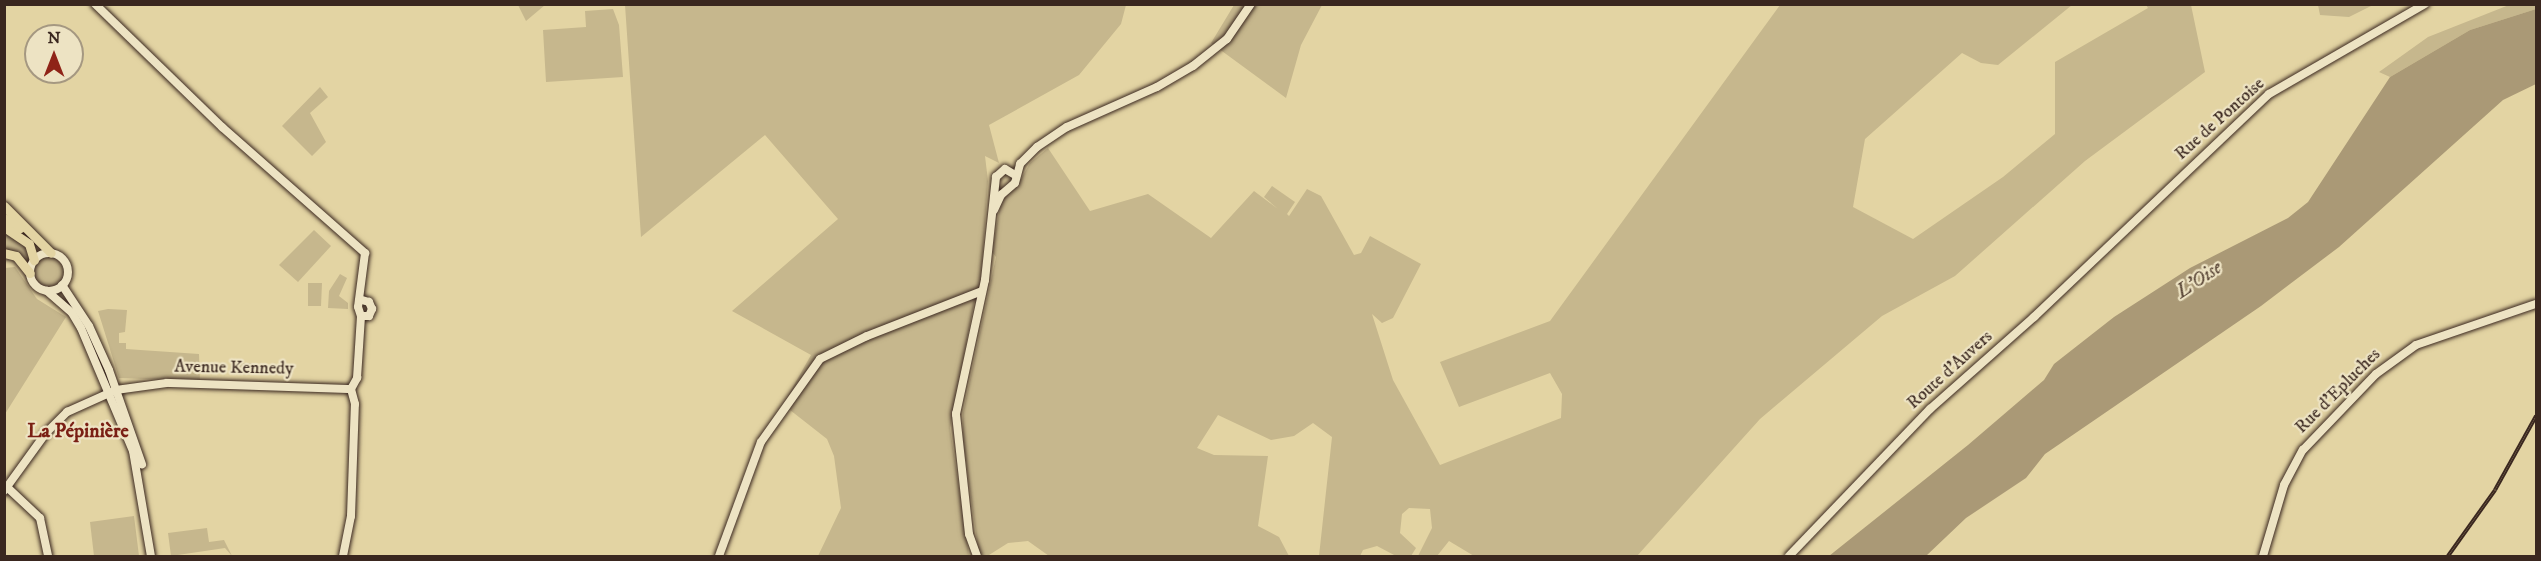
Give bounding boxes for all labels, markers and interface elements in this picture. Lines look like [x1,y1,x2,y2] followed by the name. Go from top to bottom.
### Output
[24,24,84,84] north arrow
[47,28,61,48] text: N
[2171,73,2269,165] street label: Rue de Pontoise
[2171,256,2227,304] water label: L'Oise
[1903,326,1997,414] street label: Route d'Auvers
[2291,344,2385,438] street label: Rue d'Epluches
[174,356,294,380] street label: Avenue Kennedy
[27,419,129,443] district label: La Pépinière

